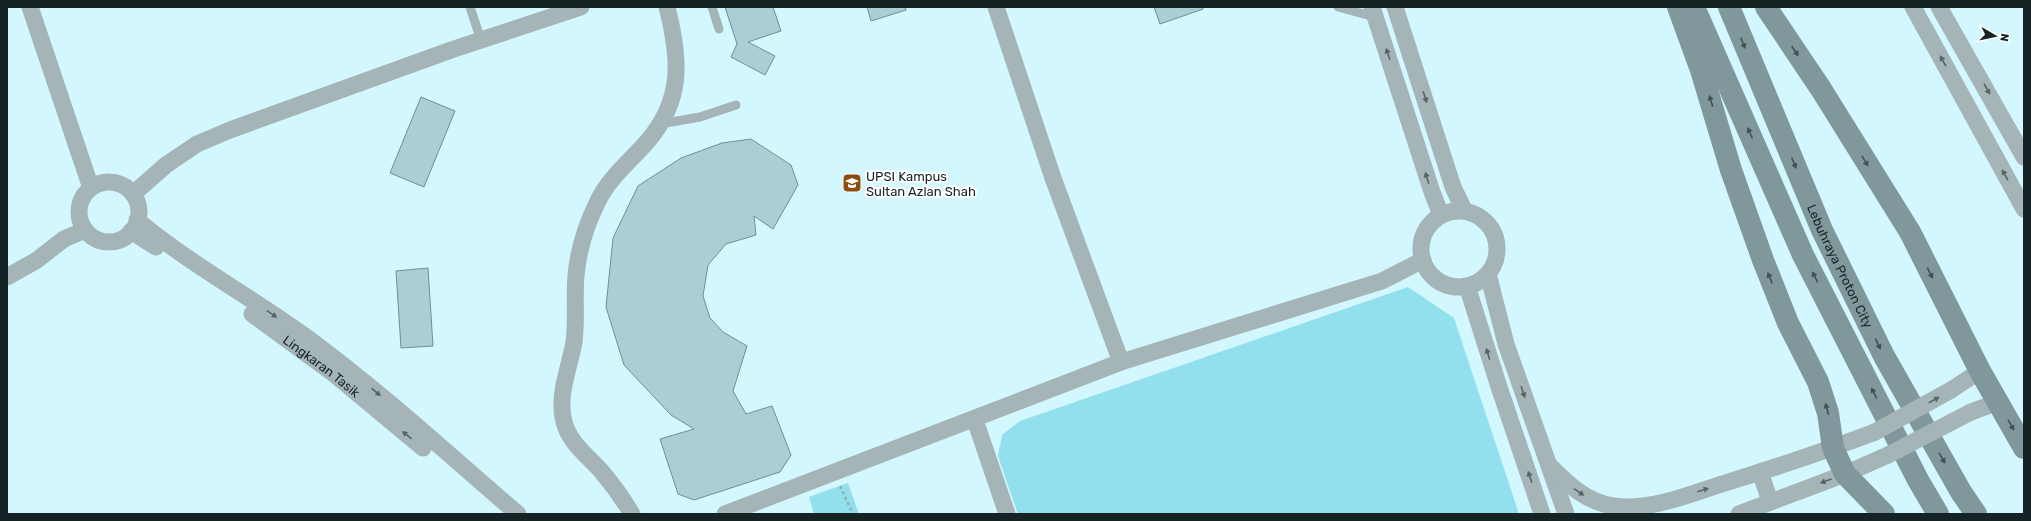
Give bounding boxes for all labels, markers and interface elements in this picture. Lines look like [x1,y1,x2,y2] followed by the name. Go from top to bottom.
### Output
[1975,16,2015,56] north arrow
[1997,33,2011,42] text: N
[1741,38,1747,50] one-way arrow
[1791,46,1799,56] one-way arrow
[1385,48,1391,60] one-way arrow
[1940,55,1946,67] one-way arrow
[1983,83,1990,95] one-way arrow
[1422,92,1428,104] one-way arrow
[1708,95,1714,107] one-way arrow
[1747,127,1753,139] one-way arrow
[1861,156,1869,166] one-way arrow
[1791,157,1797,169] one-way arrow
[866,169,976,199] place label: UPSI Kampus Sultan Azlan Shah
[2002,169,2009,181] one-way arrow
[841,172,863,194] school or university icon: UPSI Kampus Sultan Azlan Shah
[1424,172,1430,184] one-way arrow
[1805,202,1876,330] street label: Lebuhraya Proton City
[1927,267,1933,279] one-way arrow
[1766,271,1772,283] one-way arrow
[1812,272,1818,283] one-way arrow
[267,311,278,318] one-way arrow
[280,332,363,400] street label: Lingkaran Tasik
[1875,339,1881,350] one-way arrow
[1485,348,1491,360] one-way arrow
[1520,386,1526,398] one-way arrow
[371,388,381,397] one-way arrow
[1871,388,1877,399] one-way arrow
[1928,396,1940,403] one-way arrow
[1824,403,1830,415] one-way arrow
[2007,419,2014,431] one-way arrow
[402,430,413,439] one-way arrow
[1938,452,1945,464] one-way arrow
[1526,471,1532,483] one-way arrow
[1820,478,1832,484] one-way arrow
[1698,487,1710,493] one-way arrow
[1573,488,1584,496] one-way arrow

